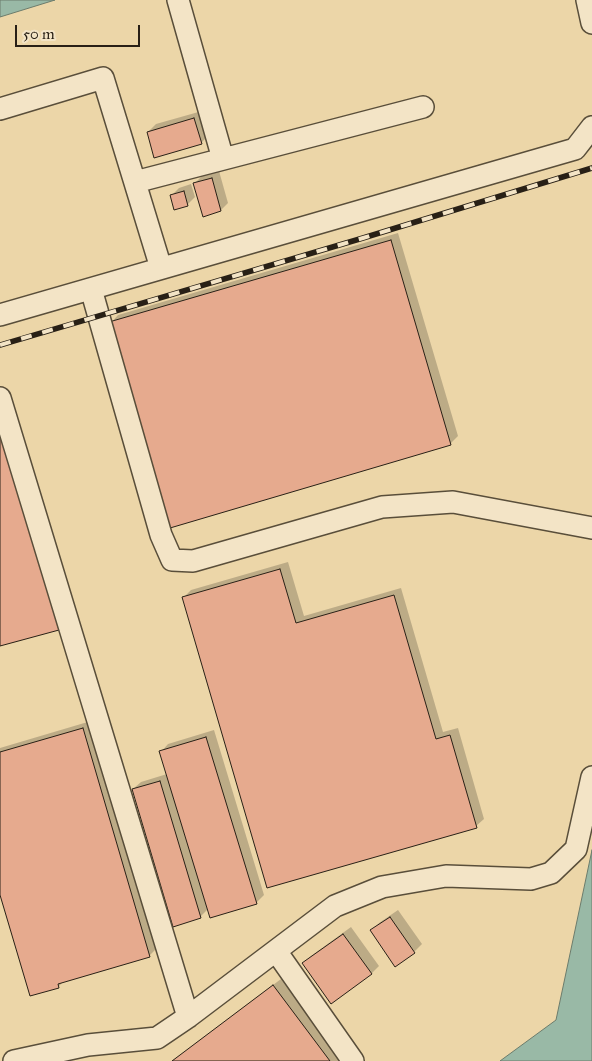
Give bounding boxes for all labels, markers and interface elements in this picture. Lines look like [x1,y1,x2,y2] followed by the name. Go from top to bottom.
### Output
[18,15,142,47] scale bar
[23,25,55,43] text: 50 m

